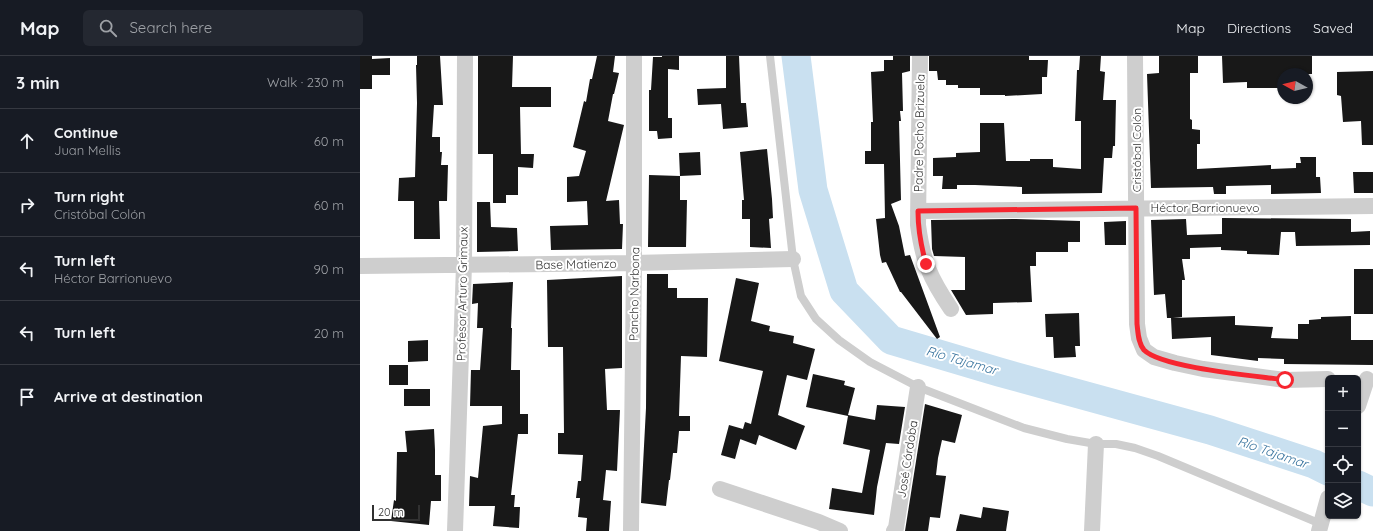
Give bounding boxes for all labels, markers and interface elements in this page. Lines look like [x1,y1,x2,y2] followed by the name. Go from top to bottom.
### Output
[83,10,363,46] search box
[20,16,59,40] text: Map
[97,17,119,39] icon: search
[129,18,212,37] text: Search here
[1176,19,1205,37] text: Map
[1227,19,1291,37] text: Directions
[1313,19,1353,37] text: Saved
[1277,68,1313,104] north arrow
[16,72,60,93] text: 3 min
[267,74,344,90] text: Walk · 230 m
[910,74,928,192] street label: Padre Pocho Brizuela
[1129,108,1144,192] street label: Cristóbal Colón
[54,123,118,142] text: Continue
[16,130,38,152] icon: ahead
[314,133,344,149] text: 60 m
[54,142,121,158] text: Juan Mellis
[54,187,125,206] text: Turn right
[16,194,38,216] icon: right
[314,197,344,213] text: 60 m
[1151,200,1259,215] street label: Héctor Barrionuevo
[54,206,146,222] text: Cristóbal Colón
[453,226,471,361] street label: Profesor Arturo Grimaux
[626,247,642,341] street label: Pancho Narbona
[54,251,116,270] text: Turn left
[917,255,935,273] route end
[535,256,617,272] street label: Base Matienzo
[16,258,38,280] icon: left
[314,261,344,277] text: 90 m
[54,270,172,286] text: Héctor Barrionuevo
[16,322,38,344] icon: left
[54,323,116,342] text: Turn left
[314,325,344,341] text: 20 m
[924,342,1001,378] water label: Río Tajamar
[1276,371,1294,389] route start
[1325,375,1361,519] map controls
[1325,375,1361,411] button: +
[16,386,38,408] icon: arrive
[54,387,203,406] text: Arrive at destination
[1325,411,1361,447] button: −
[893,419,921,499] street label: José Córdoba
[1236,432,1312,472] water label: Río Tajamar
[1325,447,1361,483] button: locate
[1325,483,1361,519] button: layers
[372,503,420,522] scale bar
[378,505,404,519] text: 20 m

